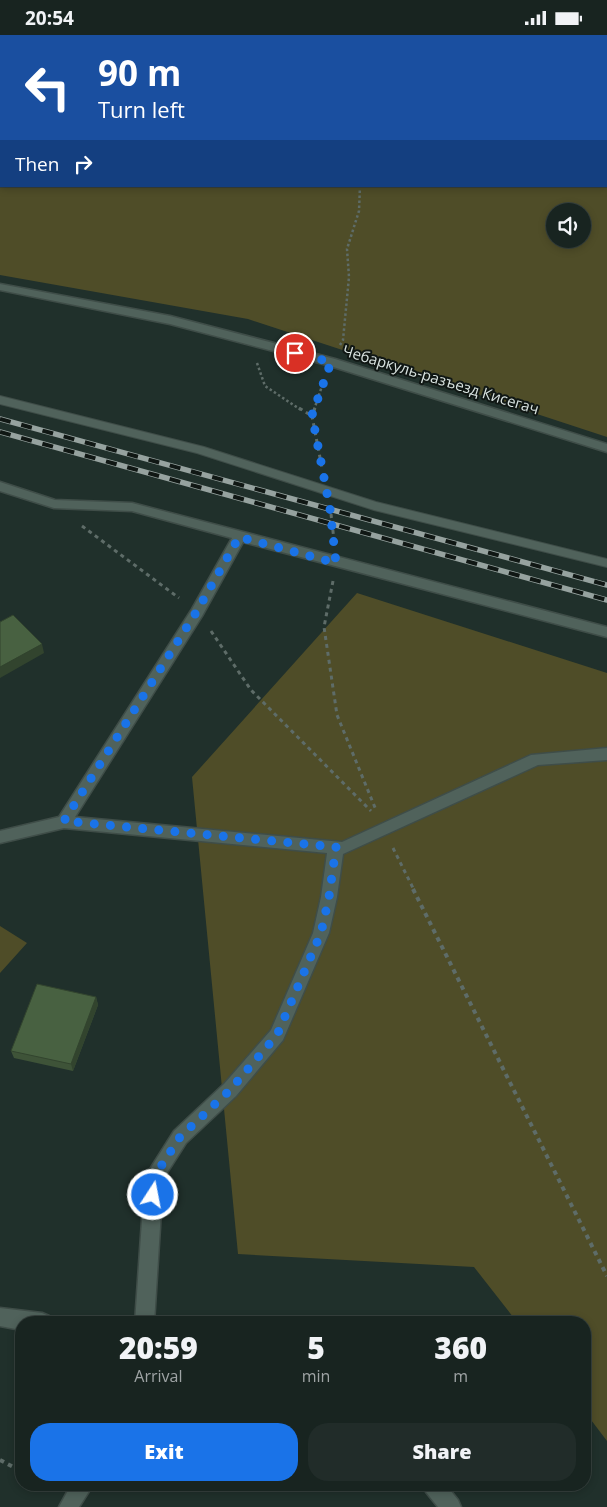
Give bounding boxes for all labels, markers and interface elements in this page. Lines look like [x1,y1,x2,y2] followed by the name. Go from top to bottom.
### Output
[25,5,74,31] text: 20:54
[98,49,181,96] text: 90 m
[15,55,80,120] icon: left
[98,94,185,124] text: Turn left
[69,150,97,178] icon: right
[15,151,59,177] text: Then
[546,203,591,248] map controls
[546,203,591,248] button: sound
[274,332,316,374] pin
[281,339,309,367] icon: arrive
[340,340,542,418] street label: Чебаркуль-разъезд Кисегач
[126,1168,178,1220] position arrow
[119,1327,198,1368] text: 20:59
[307,1327,325,1368] text: 5
[434,1327,487,1368] text: 360
[134,1365,182,1387] text: Arrival
[302,1365,330,1387] text: min
[453,1365,468,1387] text: m
[30,1423,298,1481] button: Exit
[308,1423,576,1481] button: Share

